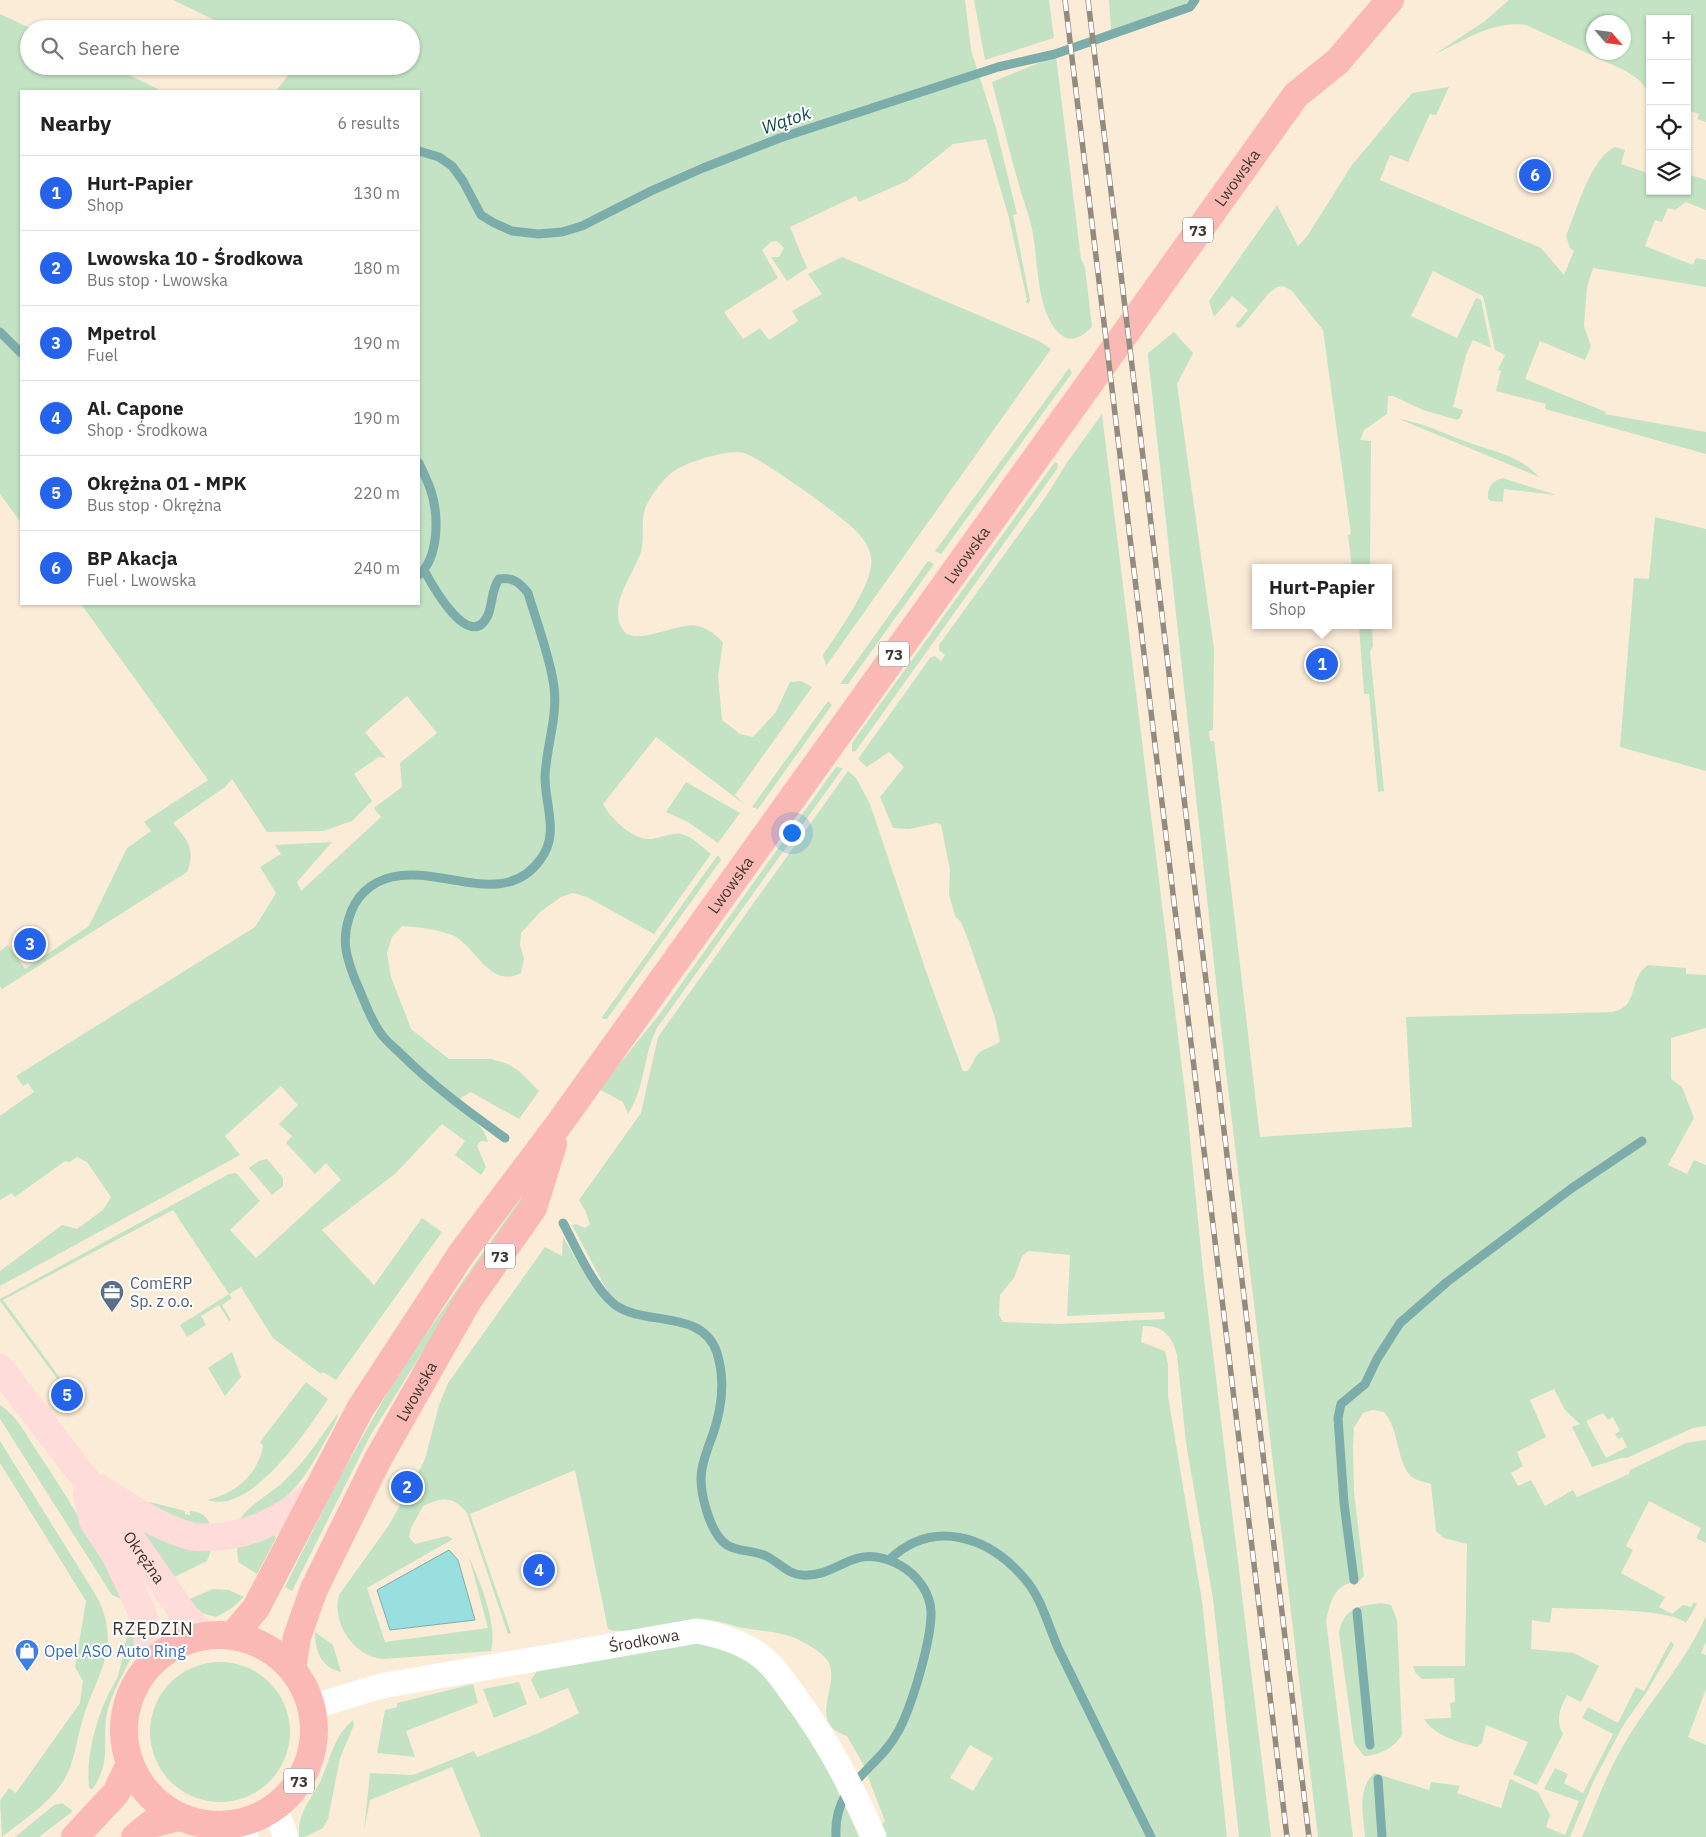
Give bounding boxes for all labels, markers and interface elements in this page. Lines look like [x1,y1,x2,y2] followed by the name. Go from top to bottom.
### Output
[1586,15,1631,60] north arrow
[1646,15,1691,195] map controls
[1646,15,1691,60] button: +
[20,20,420,75] search box
[38,34,66,62] icon: search
[78,36,180,60] text: Search here
[1646,60,1691,105] button: −
[758,101,814,139] water label: Wątok
[1646,105,1691,150] button: locate
[40,109,111,137] text: Nearby
[337,113,400,133] text: 6 results
[1210,145,1264,210] street label: Lwowska
[1646,150,1691,195] button: layers
[1519,156,1551,194] pin: 6
[87,171,193,195] text: Hurt-Papier
[51,183,61,203] text: 1
[353,183,400,203] text: 130 m
[87,195,124,215] text: Shop
[1183,218,1213,242] road number: 73
[87,246,303,270] text: Lwowska 10 - Środkowa
[51,258,61,278] text: 2
[353,258,400,278] text: 180 m
[87,270,228,290] text: Bus stop · Lwowska
[87,321,156,345] text: Mpetrol
[51,333,61,353] text: 3
[353,333,400,353] text: 190 m
[87,345,118,365] text: Fuel
[87,396,184,420] text: Al. Capone
[51,408,61,428] text: 4
[353,408,400,428] text: 190 m
[87,420,207,440] text: Shop · Środkowa
[87,471,247,495] text: Okrężna 01 - MPK
[51,483,61,503] text: 5
[353,483,400,503] text: 220 m
[87,495,222,515] text: Bus stop · Okrężna
[939,522,994,587] street label: Lwowska
[87,546,177,570] text: BP Akacja
[51,558,61,578] text: 6
[353,558,400,578] text: 240 m
[1252,564,1392,629] popup
[87,570,196,590] text: Fuel · Lwowska
[1269,575,1375,599] text: Hurt-Papier
[1269,599,1306,619] text: Shop
[879,642,909,666] road number: 73
[1306,645,1338,683] pin: 1
[779,820,805,846] your location
[703,852,758,917] street label: Lwowska
[14,925,46,963] pin: 3
[485,1244,515,1268] road number: 73
[130,1273,193,1311] place label: ComERP Sp. z o.o.
[99,1279,125,1313] office icon: ComERP Sp. z o.o.
[391,1357,441,1425] street label: Lwowska
[51,1376,83,1414] pin: 5
[391,1468,423,1506] pin: 2
[119,1527,170,1588] street label: Okrężna
[523,1551,555,1589] pin: 4
[112,1617,194,1640] district label: RZĘDZIN
[607,1624,681,1656] street label: Środkowa
[14,1638,40,1672] shop icon: Opel ASO Auto Ring
[44,1641,186,1661] place label: Opel ASO Auto Ring
[284,1768,314,1794] road number: 73

